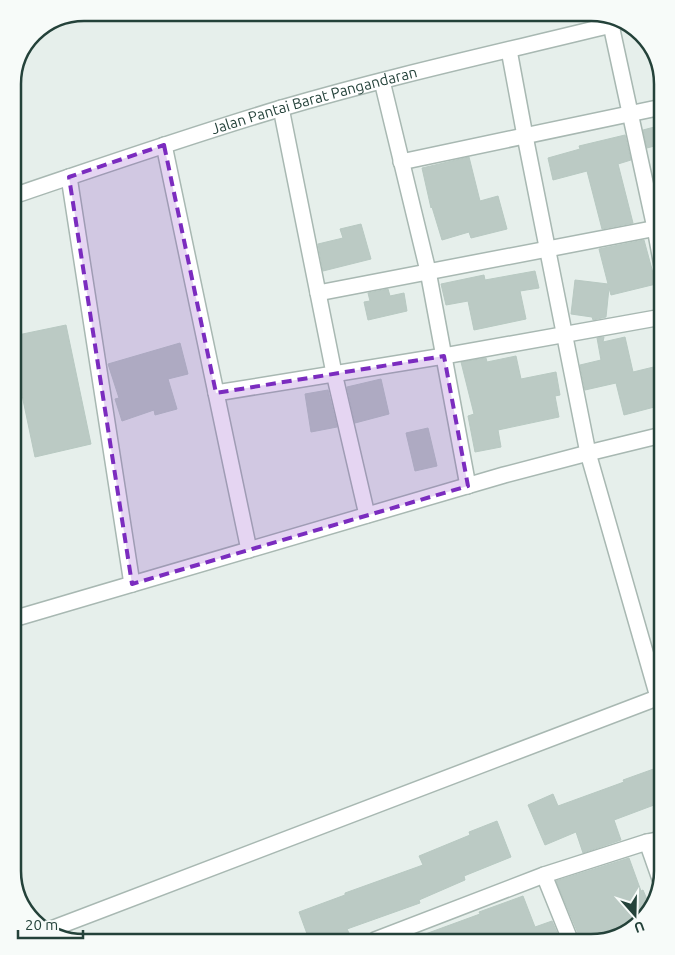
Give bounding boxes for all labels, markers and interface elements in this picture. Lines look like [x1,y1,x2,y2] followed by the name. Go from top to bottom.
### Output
[209,63,419,137] street label: Jalan Pantai Barat Pangandaran
[610,890,660,940] north arrow
[18,908,82,940] scale bar
[25,916,58,933] text: 20 m
[632,918,647,936] text: U

